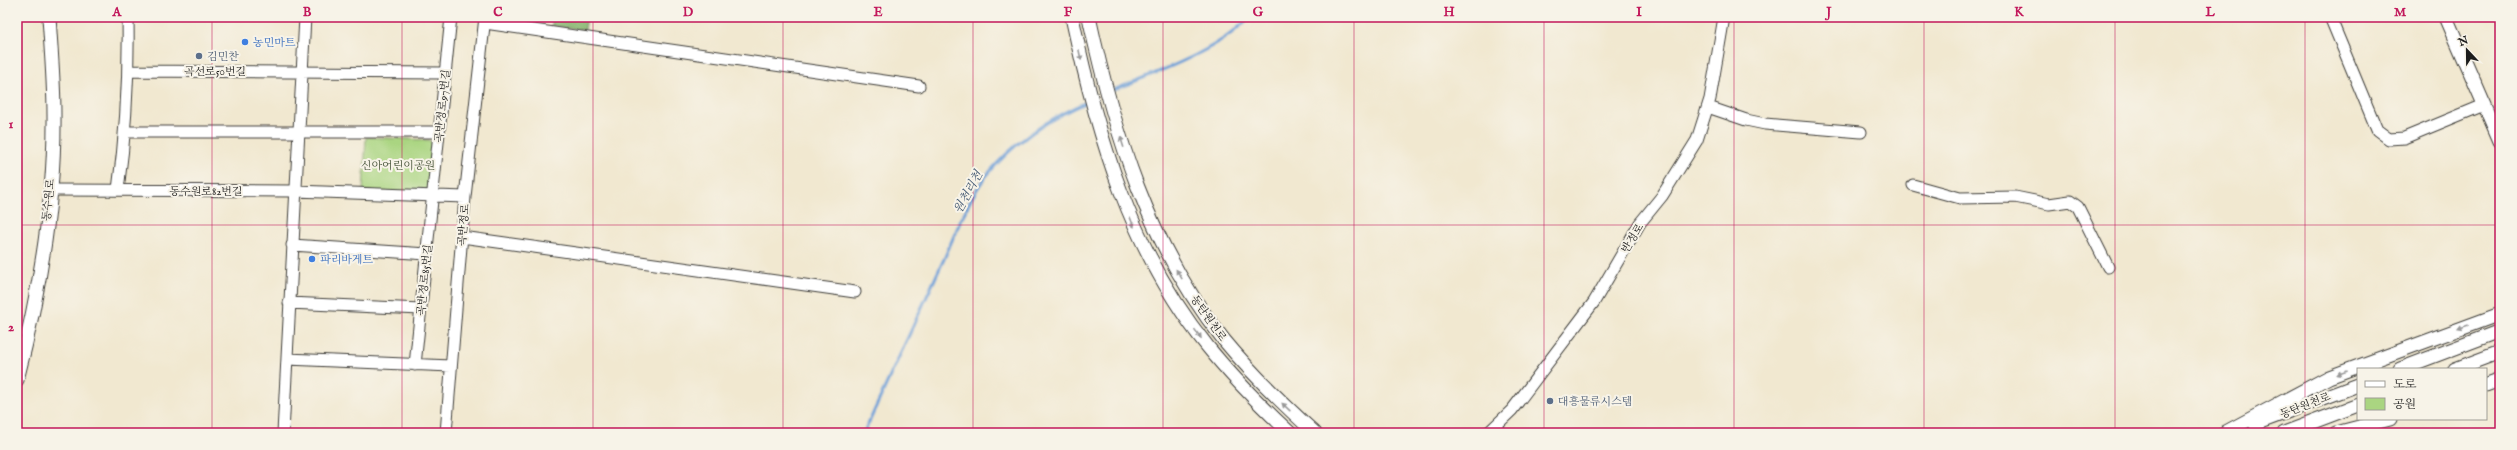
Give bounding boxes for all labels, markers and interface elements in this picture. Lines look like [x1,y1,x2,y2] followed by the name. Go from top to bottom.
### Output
[112,4,123,21] text: A
[303,4,312,21] text: B
[493,4,503,21] text: C
[683,4,694,21] text: D
[873,4,883,21] text: E
[1064,4,1073,21] text: F
[1253,4,1264,21] text: G
[1443,4,1455,21] text: H
[1636,4,1642,21] text: I
[1824,4,1832,21] text: J
[2014,4,2024,21] text: K
[2204,4,2215,21] text: L
[2394,4,2407,21] text: M
[2447,30,2487,70] north arrow
[2456,33,2471,50] text: N
[253,36,296,50] place label: 농민마트
[240,37,250,47] marker: 농민마트
[1077,49,1083,61] one-way arrow
[207,50,239,64] place label: 김민찬
[194,51,204,61] marker: 김민찬
[184,65,246,79] street label: 곡선로50번길
[432,69,454,143] street label: 곡반정로97번길
[9,116,14,133] text: 1
[1119,136,1125,148] one-way arrow
[361,159,435,173] park label: 신아어린이공원
[951,167,987,216] water label: 원천리천
[40,178,58,222] street label: 동수원로
[169,185,243,199] street label: 동수원로82번길
[455,203,473,247] street label: 곡반정로
[1130,217,1136,229] one-way arrow
[1619,221,1647,256] street label: 반정로
[414,244,436,317] street label: 곡반정로85번길
[320,253,374,267] place label: 파리바게트
[307,254,317,264] marker: 파리바게트
[1175,268,1182,280] one-way arrow
[1187,293,1229,345] street label: 동탄원천로
[8,319,14,336] text: 2
[2457,325,2469,331] one-way arrow
[1194,329,1202,339] one-way arrow
[2357,368,2487,420] legend
[2335,370,2347,376] one-way arrow
[2393,377,2417,392] text: 도로
[2278,390,2333,422] street label: 동탄원천로
[1558,395,1632,409] place label: 대흥물류시스템
[1545,396,1555,406] marker: 대흥물류시스템
[2393,397,2416,412] text: 공원
[1282,403,1291,412] one-way arrow

